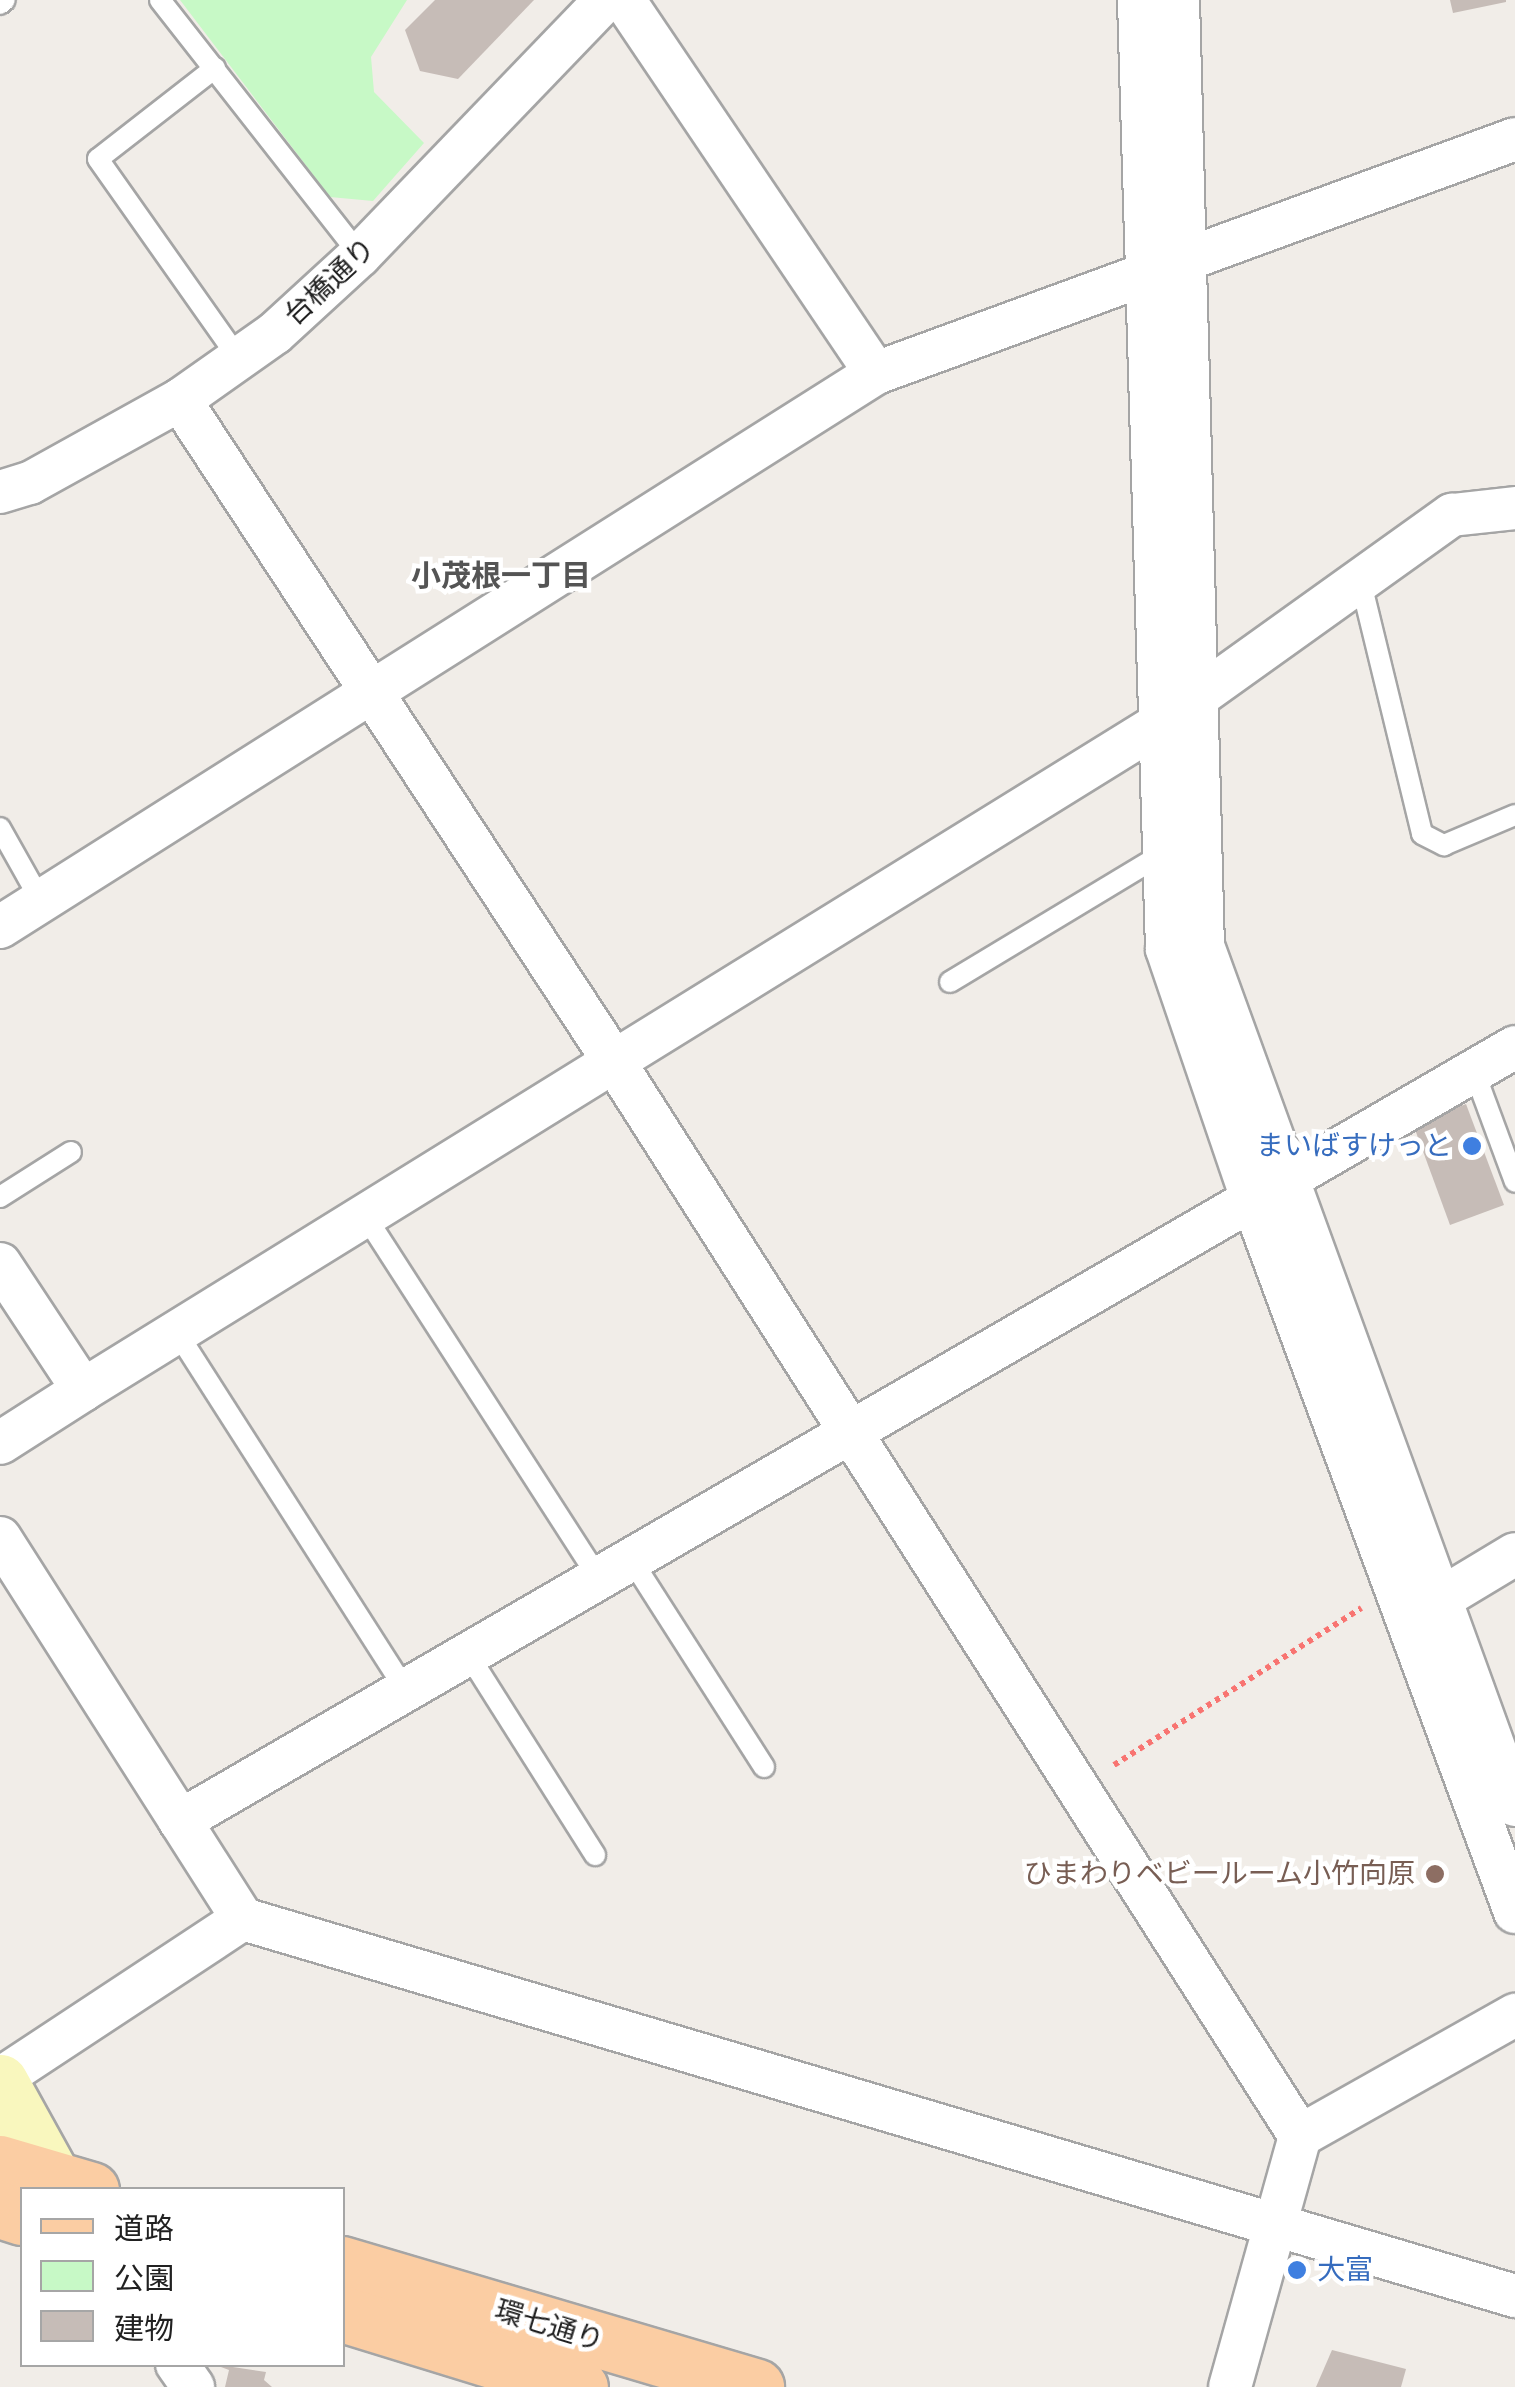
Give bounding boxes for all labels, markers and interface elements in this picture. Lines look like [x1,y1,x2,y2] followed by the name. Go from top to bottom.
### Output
[278,232,382,332] street label: 台橋通り
[411,558,591,594] district label: 小茂根一丁目
[1256,1129,1452,1163] place label: まいばすけっと
[1461,1135,1483,1157] marker: まいばすけっと
[1023,1857,1415,1891] place label: ひまわりベビールーム小竹向原
[1424,1863,1446,1885] marker: ひまわりベビールーム小竹向原
[20,2187,345,2367] legend
[114,2211,174,2247] text: 道路
[1317,2253,1373,2287] place label: 大富
[1286,2259,1308,2281] marker: 大富
[114,2261,174,2297] text: 公園
[491,2294,607,2358] street label: 環七通り
[114,2311,174,2347] text: 建物

